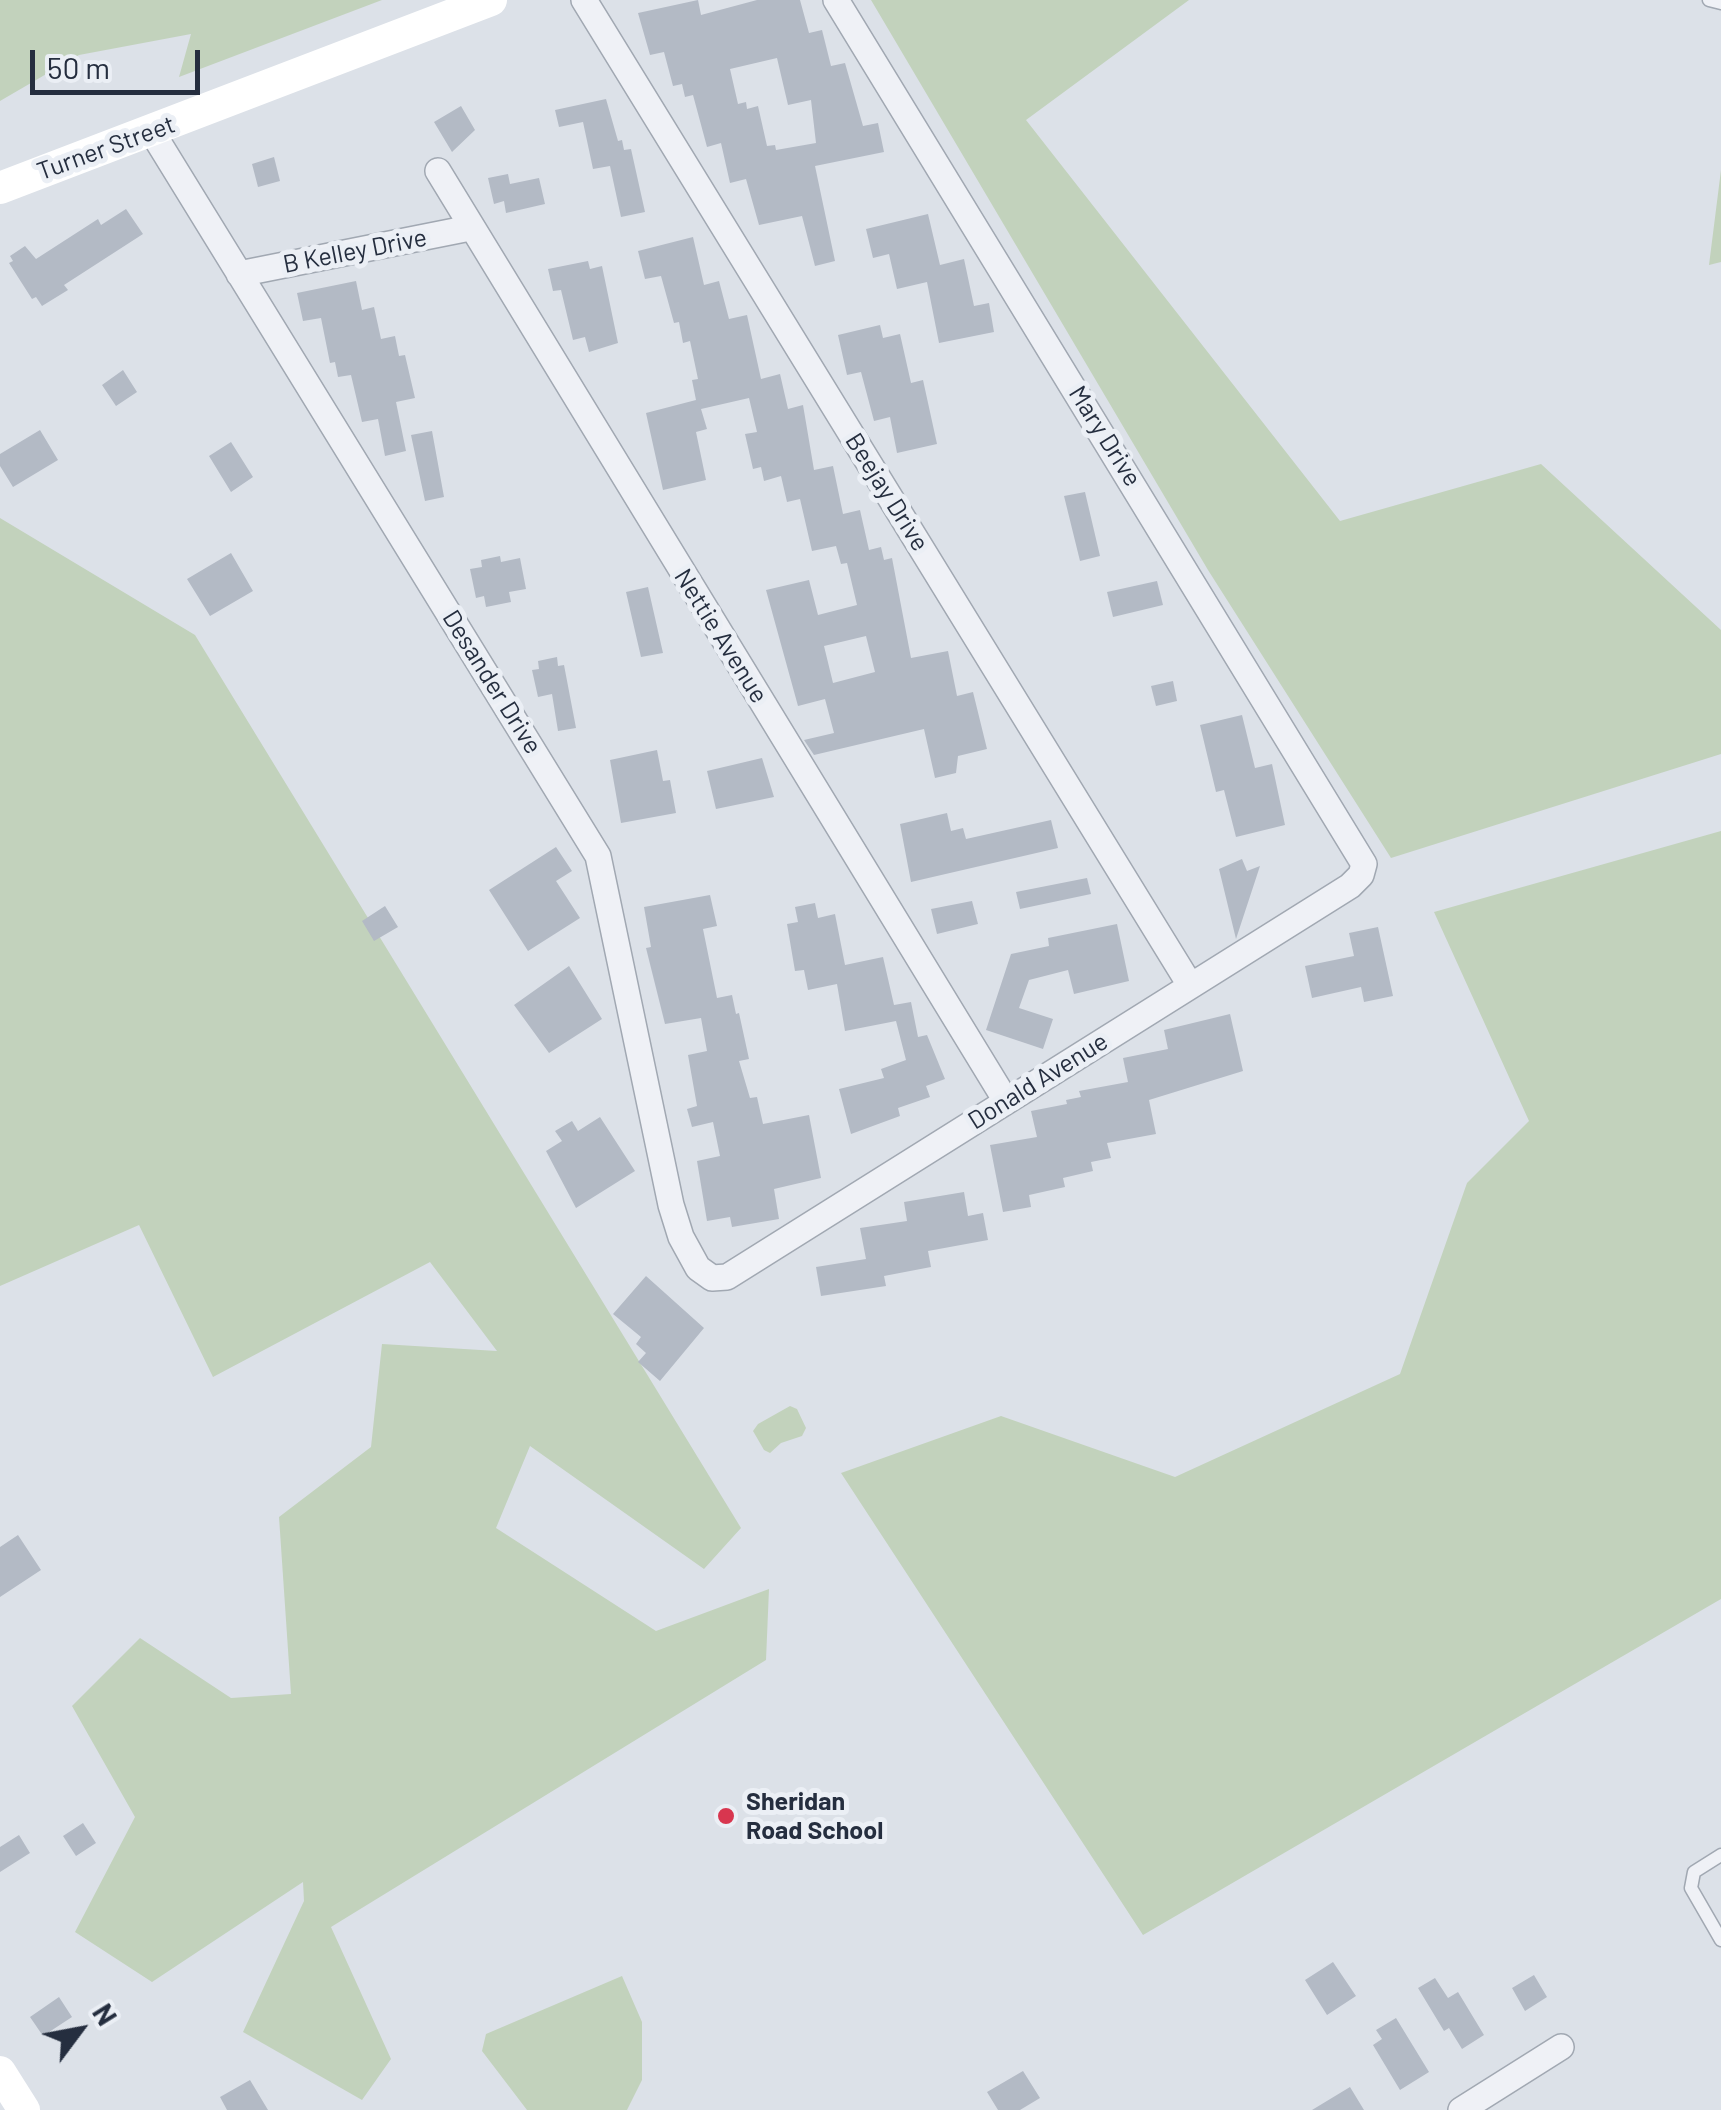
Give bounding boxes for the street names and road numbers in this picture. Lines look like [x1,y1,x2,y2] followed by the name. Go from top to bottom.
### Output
[33,109,179,187] street label: Turner Street
[281,222,429,280] street label: B Kelley Drive
[1062,380,1148,492] street label: Mary Drive
[839,428,935,556] street label: Beejay Drive
[668,563,774,709] street label: Nettie Avenue
[436,605,548,759] street label: Desander Drive
[963,1026,1113,1136] street label: Donald Avenue

